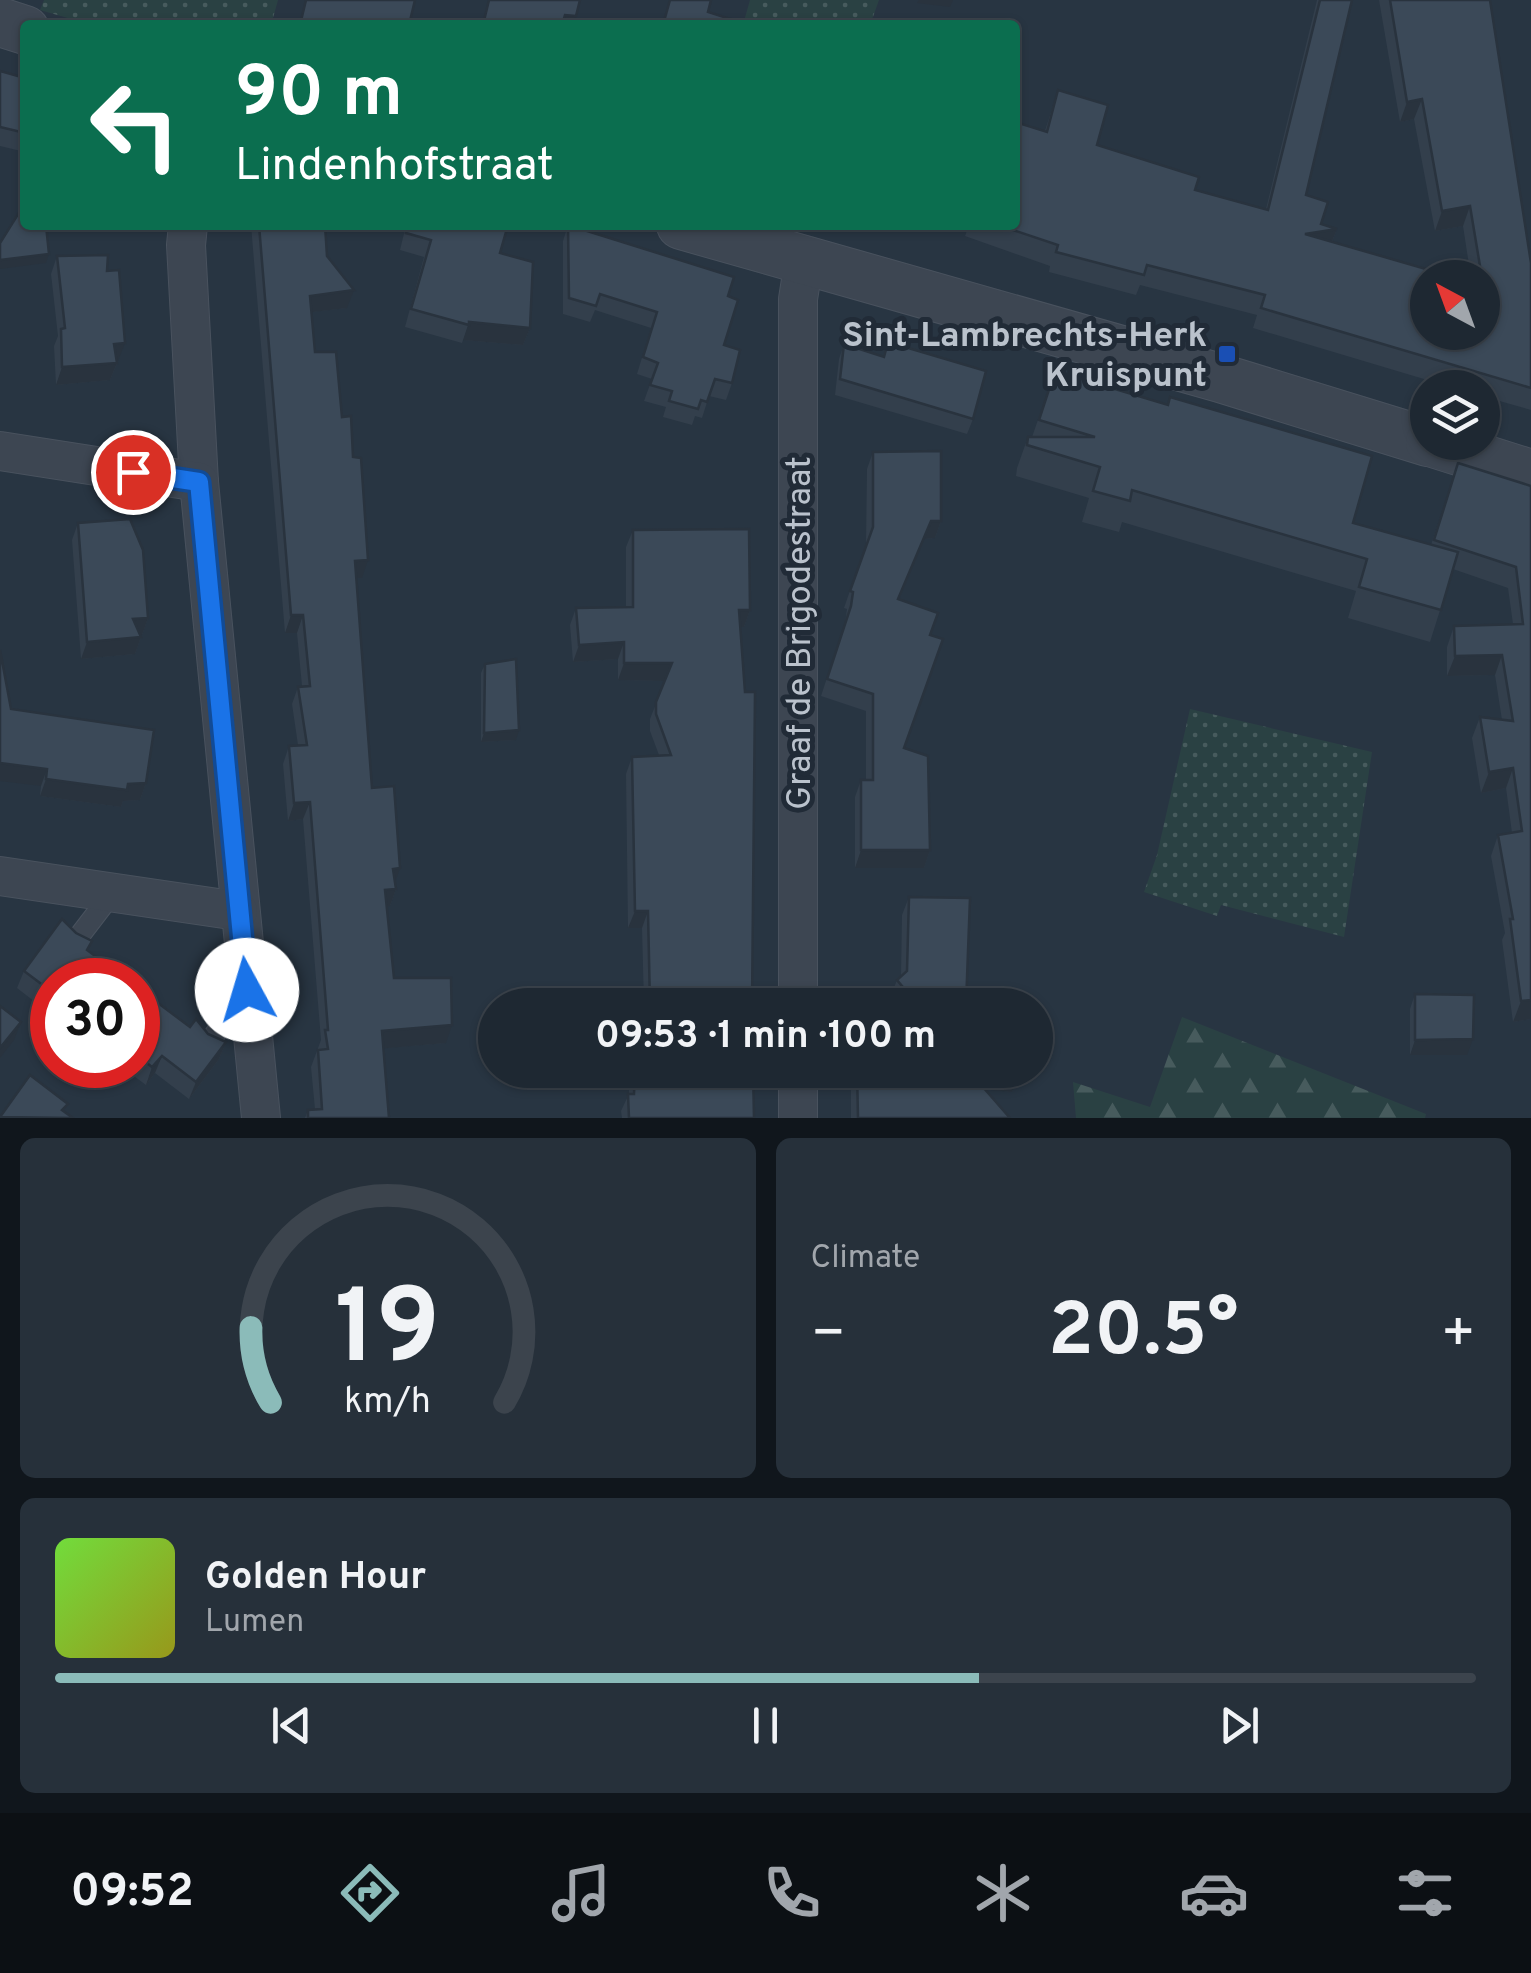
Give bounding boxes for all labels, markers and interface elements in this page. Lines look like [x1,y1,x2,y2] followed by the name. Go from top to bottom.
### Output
[235,52,403,141] text: 90 m
[70,60,200,190] icon: left
[235,139,554,196] text: Lindenhofstraat
[1410,260,1500,350] north arrow
[1410,260,1500,460] map controls
[842,315,1207,399] place label: Sint-Lambrechts-Herk Kruispunt
[1216,343,1238,365] marker: Sint-Lambrechts-Herk Kruispunt
[1410,370,1500,460] button: layers
[91,430,176,515] pin
[106,445,161,500] icon: arrive
[779,456,823,810] street label: Graaf de Brigodestraat
[195,938,299,1042] position arrow
[30,958,160,1088] speed limit sign: 30
[595,1013,936,1062] text: 09:53 · 1 min · 100 m
[811,1239,920,1279] text: Climate
[335,1268,441,1400] text: 19
[1048,1287,1238,1382] text: 20.5°
[811,1301,846,1371] text: −
[1441,1301,1476,1371] text: +
[344,1380,431,1426] text: km/h
[205,1554,426,1603] text: Golden Hour
[205,1603,304,1643] text: Lumen
[264,1698,319,1753] icon: previous
[738,1698,793,1753] icon: pause
[1212,1698,1267,1753] icon: next
[335,1858,405,1928] icon: directions
[546,1858,616,1928] icon: music
[757,1858,827,1928] icon: phone
[968,1858,1038,1928] icon: climate
[1179,1858,1249,1928] icon: car
[1390,1858,1460,1928] icon: filters
[71,1865,194,1922] text: 09:52

